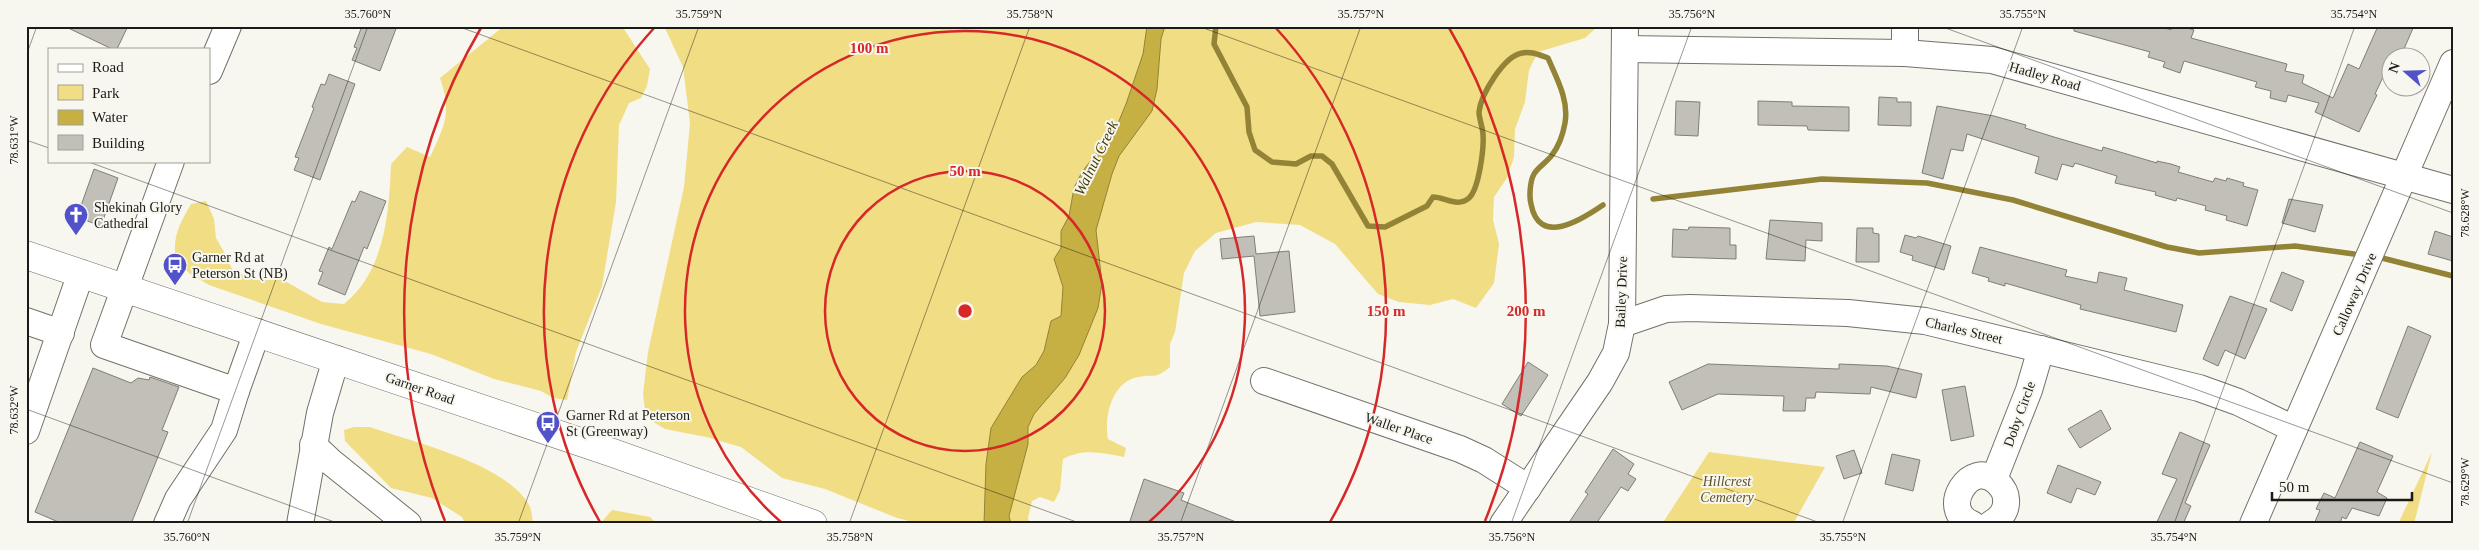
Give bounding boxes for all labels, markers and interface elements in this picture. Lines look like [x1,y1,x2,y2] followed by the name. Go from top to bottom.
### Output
[345,7,392,21] text: 35.760°N
[676,7,723,21] text: 35.759°N
[1007,7,1054,21] text: 35.758°N
[1338,7,1385,21] text: 35.757°N
[1669,7,1716,21] text: 35.756°N
[2000,7,2047,21] text: 35.755°N
[2331,7,2378,21] text: 35.754°N
[850,40,889,56] text: 100 m
[48,48,210,162] legend
[2382,48,2432,98] north arrow
[92,59,124,75] text: Road
[2007,59,2082,94] street label: Hadley Road
[2385,60,2403,75] text: N
[92,85,120,101] text: Park
[92,109,127,125] text: Water
[7,115,21,165] text: 78.631°W
[1071,118,1121,198] water label: Walnut Creek
[92,135,145,151] text: Building
[949,163,981,179] text: 50 m
[2458,188,2472,238] text: 78.628°W
[94,200,182,231] place label: Shekinah Glory Cathedral
[63,202,89,236] church icon: Shekinah Glory Cathedral
[192,250,288,282] place label: Garner Rd at Peterson St (NB)
[2329,250,2379,338] street label: Calloway Drive
[162,252,188,286] bus stop icon: Garner Rd at Peterson St (NB)
[1613,256,1630,328] street label: Bailey Drive
[956,302,974,320] centre of rings
[1367,303,1406,319] text: 150 m
[1507,303,1546,319] text: 200 m
[1924,314,2004,347] street label: Charles Street
[383,370,456,407] street label: Garner Road
[2001,379,2038,449] street label: Doby Circle
[7,385,21,435] text: 78.632°W
[566,408,690,440] place label: Garner Rd at Peterson St (Greenway)
[535,410,561,444] bus stop icon: Garner Rd at Peterson St (Greenway)
[1363,410,1435,447] street label: Waller Place
[2458,457,2472,507] text: 78.629°W
[2272,470,2412,502] scale bar
[1700,474,1755,505] park label: Hillcrest Cemetery
[2279,479,2310,495] text: 50 m
[164,530,211,544] text: 35.760°N
[495,530,542,544] text: 35.759°N
[827,530,874,544] text: 35.758°N
[1158,530,1205,544] text: 35.757°N
[1489,530,1536,544] text: 35.756°N
[1820,530,1867,544] text: 35.755°N
[2151,530,2198,544] text: 35.754°N

